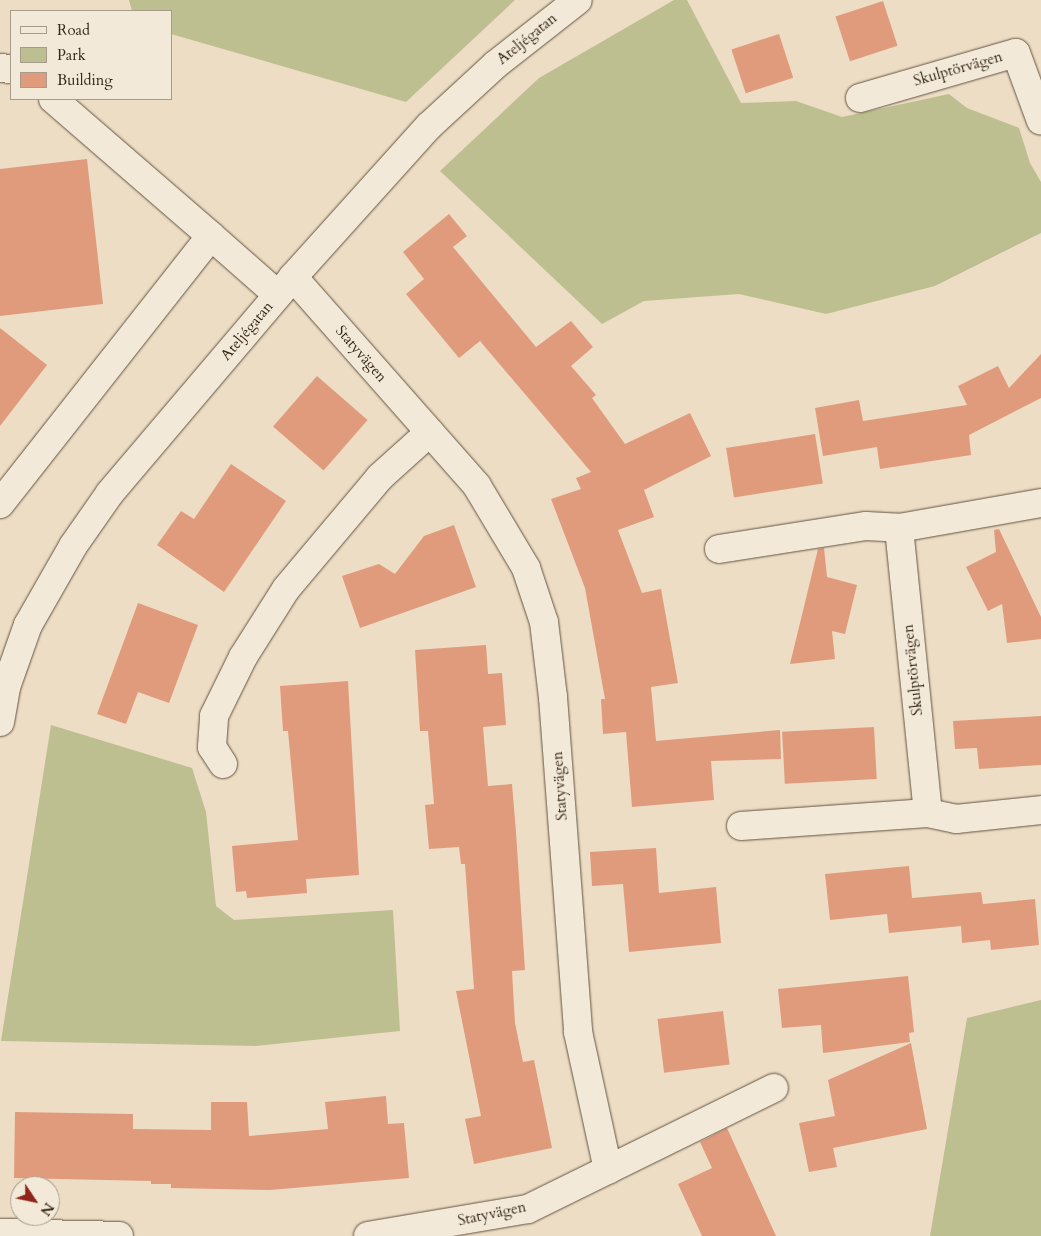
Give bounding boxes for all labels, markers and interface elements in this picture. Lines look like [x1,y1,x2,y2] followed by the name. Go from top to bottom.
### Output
[493,9,561,69] street label: Ateljégatan
[10,10,172,100] legend
[57,20,90,40] text: Road
[57,45,86,65] text: Park
[911,48,1005,90] street label: Skulptörvägen
[57,70,113,90] text: Building
[217,298,277,364] street label: Ateljégatan
[331,322,391,386] street label: Statyvägen
[899,623,927,717] street label: Skulptörvägen
[549,751,571,821] street label: Statyvägen
[10,1176,60,1226] north arrow
[456,1198,528,1230] street label: Statyvägen
[36,1199,58,1219] text: N

